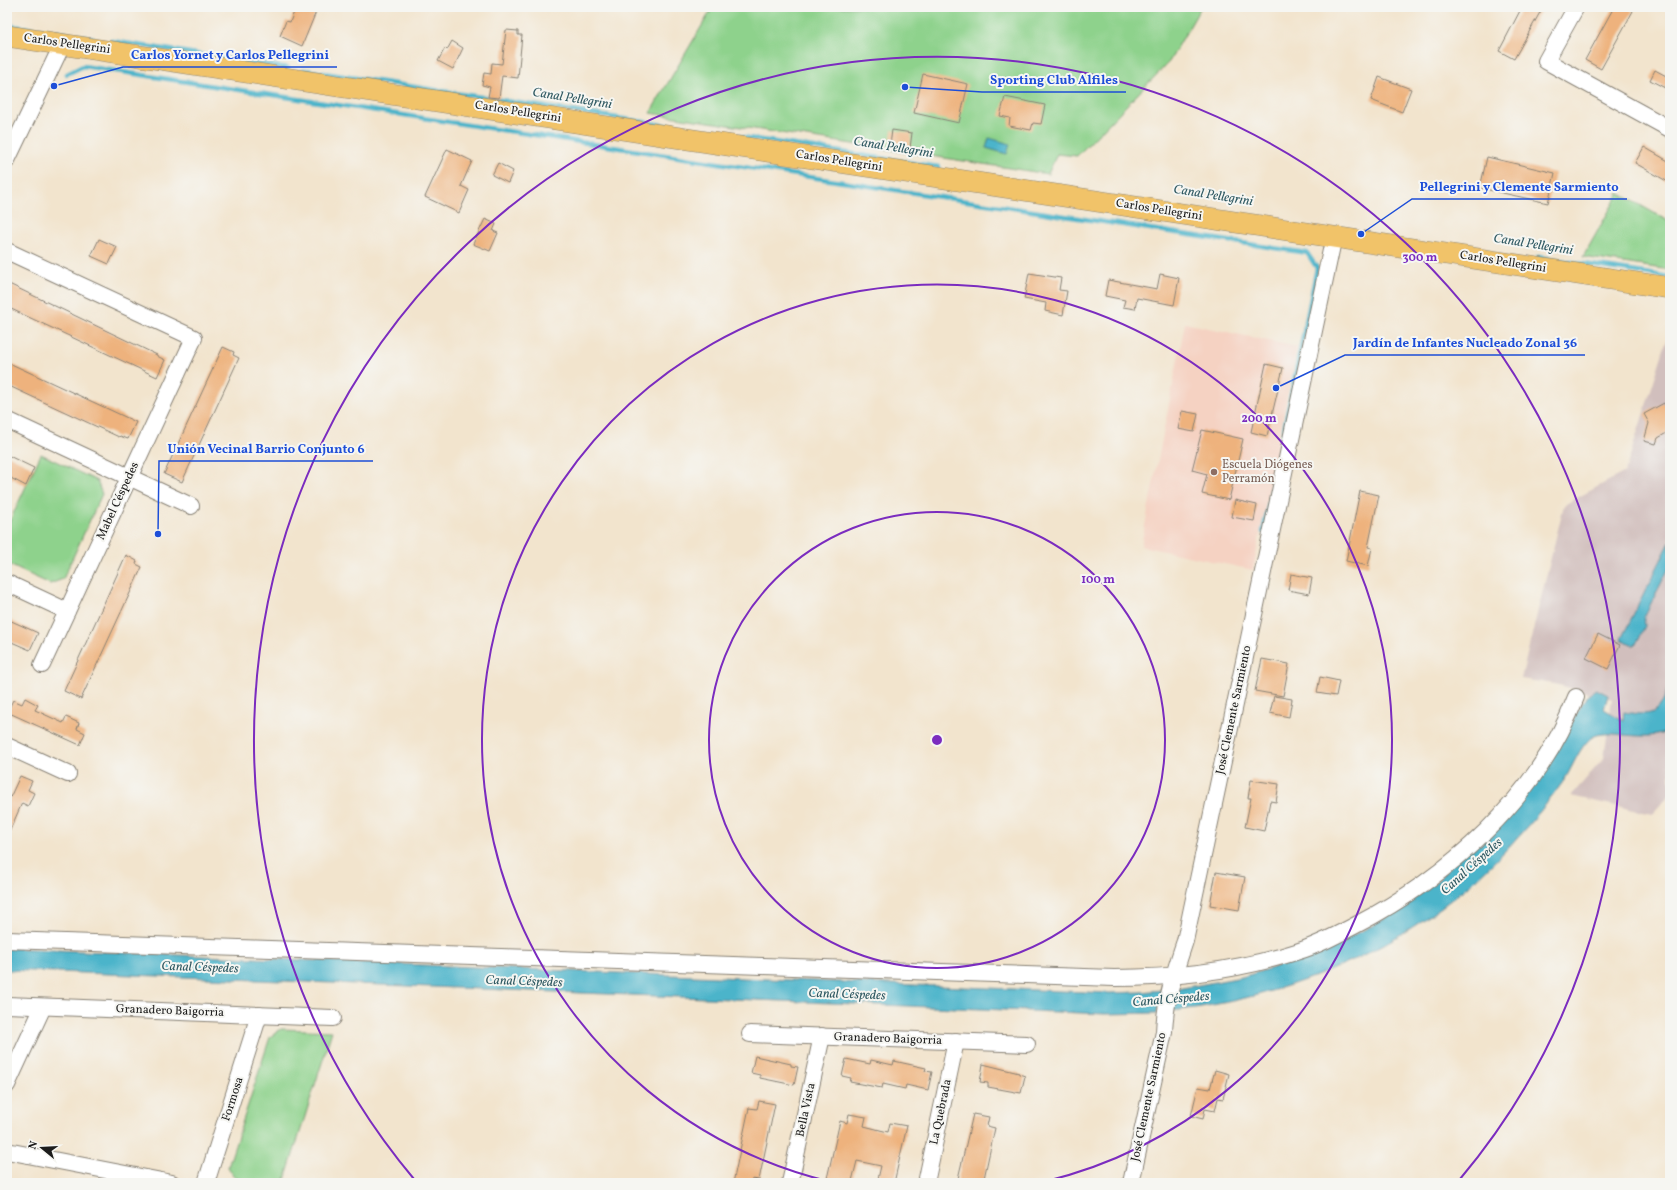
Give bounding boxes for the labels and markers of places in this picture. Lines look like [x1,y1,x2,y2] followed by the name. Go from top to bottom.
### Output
[123,42,337,67] callout: Carlos Yornet y Carlos Pellegrini
[982,67,1126,92] callout: Sporting Club Alfiles
[1412,174,1627,199] callout: Pellegrini y Clemente Sarmiento
[1345,330,1585,355] callout: Jardín de Infantes Nucleado Zonal 36
[159,436,373,461] callout: Unión Vecinal Barrio Conjunto 6
[1222,457,1313,487] place label: Escuela Diógenes Perramón
[1209,467,1219,477] marker: Escuela Diógenes Perramón
[930,733,944,747] centre of rings

